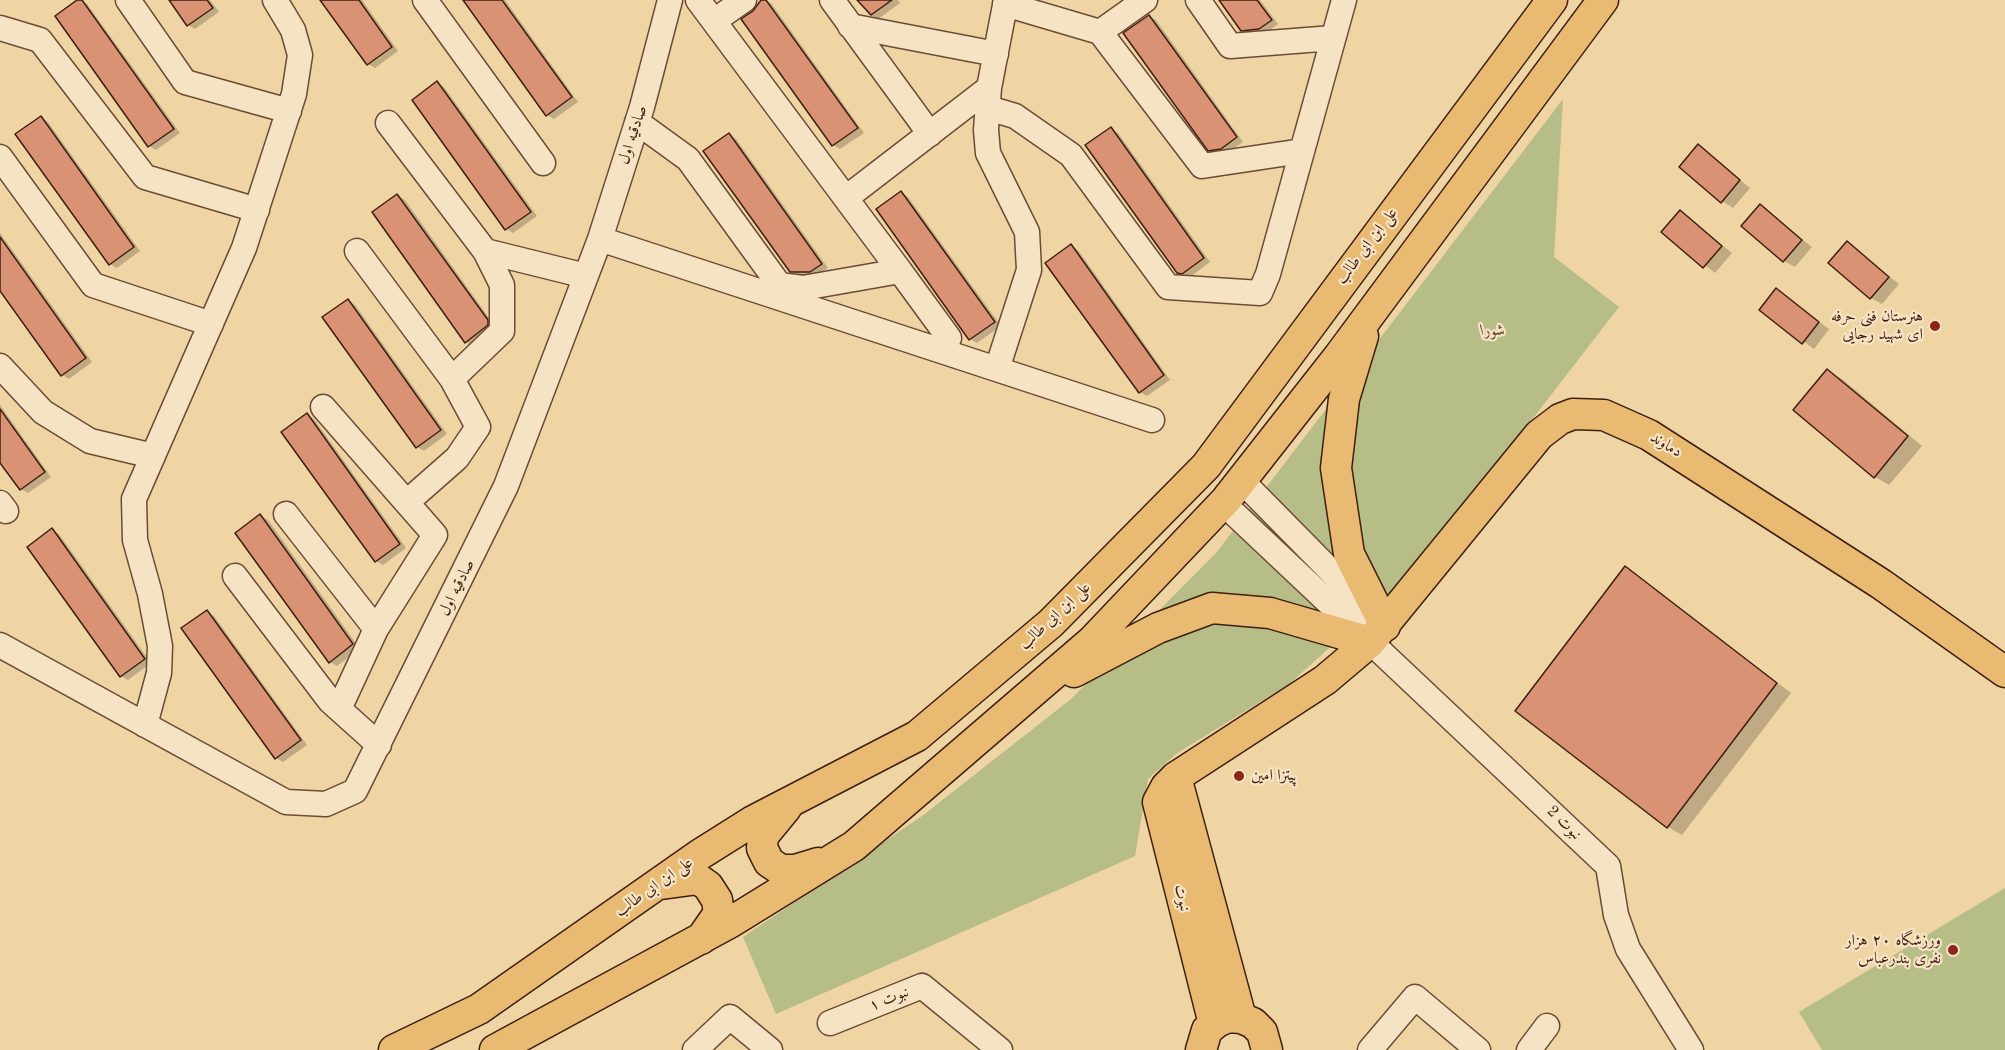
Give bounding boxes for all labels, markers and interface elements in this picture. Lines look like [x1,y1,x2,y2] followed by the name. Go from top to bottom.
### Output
[614,103,652,167] street label: صادقیه اول
[1332,204,1402,288] street label: علی ابن ابی طالب
[1831,307,1923,345] place label: هنرستان فنی حرفه ای شهید رجایی
[1928,319,1942,333] marker: هنرستان فنی حرفه ای شهید رجایی
[1481,321,1505,341] park label: شورا
[1647,428,1685,462] street label: دماوند
[435,557,479,619] street label: صادقیه اول
[1015,578,1095,654] street label: علی ابن ابی طالب
[1251,766,1297,786] place label: پیتزا امین
[1232,769,1246,783] marker: پیتزا امین
[1543,802,1585,844] street label: نبوت 2
[611,853,697,921] street label: علی ابن ابی طالب
[1169,882,1195,914] street label: نبوت
[1845,931,1941,969] place label: ورزشگاه ۲۰ هزار نفری بندرعباس
[1946,943,1960,957] marker: ورزشگاه ۲۰ هزار نفری بندرعباس
[866,982,912,1016] street label: نبوت ۱

